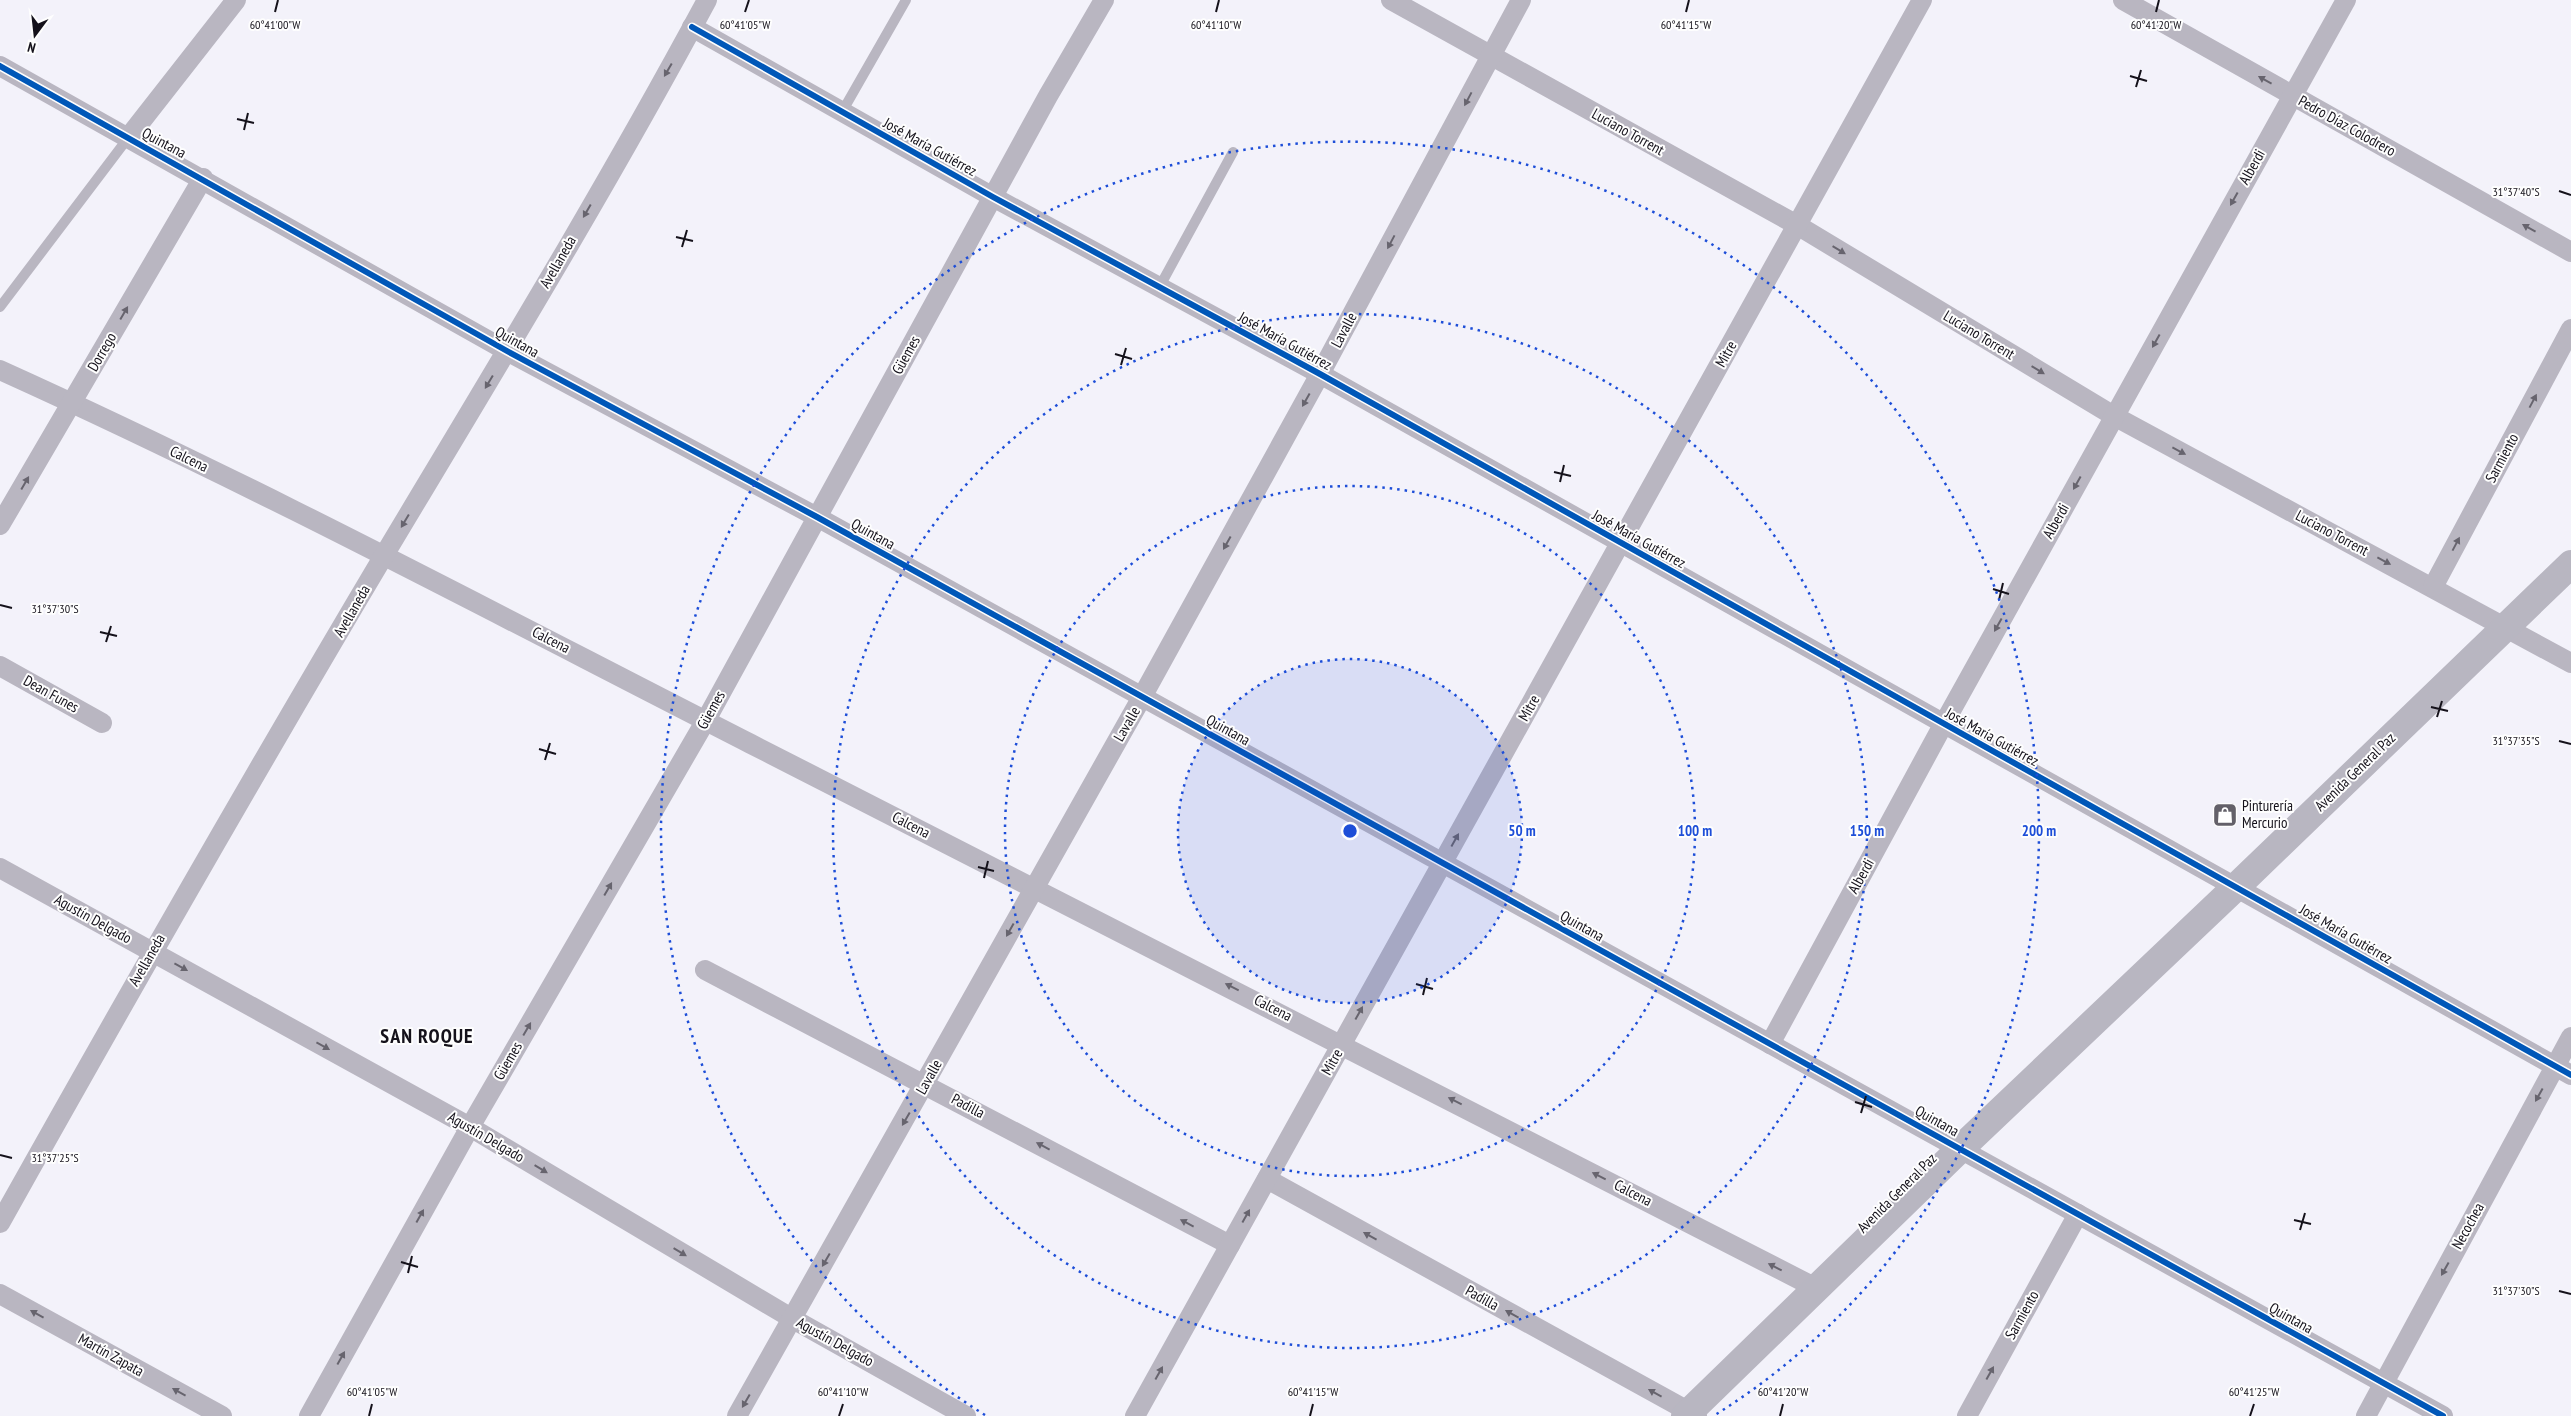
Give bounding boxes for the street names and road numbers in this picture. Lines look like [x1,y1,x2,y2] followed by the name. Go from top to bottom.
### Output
[2295,91,2399,160] street label: Pedro Díaz Colodrero
[1589,104,1668,159] street label: Luciano Torrent
[879,113,980,180] street label: José María Gutiérrez
[139,123,190,162] street label: Quintana
[2234,146,2269,188] street label: Alberdi
[535,232,580,291] street label: Avellaneda
[1940,306,2018,363] street label: Luciano Torrent
[1234,307,1335,374] street label: José María Gutiérrez
[1326,309,1361,351] street label: Lavalle
[492,322,543,361] street label: Quintana
[83,329,120,375] street label: Dorrego
[887,332,924,377] street label: Güemes
[1711,337,1740,370] street label: Mitre
[2481,430,2522,486] street label: Sarmiento
[167,441,211,476] street label: Calcena
[2038,500,2073,542] street label: Alberdi
[1588,505,1689,572] street label: José María Gutiérrez
[2293,505,2372,560] street label: Luciano Torrent
[848,514,899,553] street label: Quintana
[329,581,374,640] street label: Avellaneda
[529,622,573,657] street label: Calcena
[20,671,82,717] street label: Dean Funes
[692,687,729,732] street label: Güemes
[1514,691,1543,724] street label: Mitre
[1109,703,1144,745] street label: Lavalle
[1941,703,2042,770] street label: José María Gutiérrez
[1203,710,1254,749] street label: Quintana
[2310,728,2399,815] street label: Avenida General Paz
[889,807,933,842] street label: Calcena
[1843,855,1878,897] street label: Alberdi
[51,890,135,948] street label: Agustín Delgado
[2296,899,2396,968] street label: José María Gutiérrez
[1557,906,1608,945] street label: Quintana
[124,930,169,989] street label: Avellaneda
[1251,990,1295,1025] street label: Calcena
[489,1038,526,1083] street label: Güemes
[1317,1045,1346,1078] street label: Mitre
[911,1056,946,1098] street label: Lavalle
[948,1089,988,1122] street label: Padilla
[1912,1101,1963,1140] street label: Quintana
[445,1107,528,1166] street label: Agustín Delgado
[1853,1149,1941,1237] street label: Avenida General Paz
[1611,1175,1655,1210] street label: Calcena
[2447,1199,2488,1252] street label: Necochea
[1462,1281,1502,1314] street label: Padilla
[2000,1287,2043,1342] street label: Sarmiento
[2266,1298,2317,1337] street label: Quintana
[793,1313,877,1371] street label: Agustín Delgado
[75,1329,147,1380] street label: Martín Zapata

